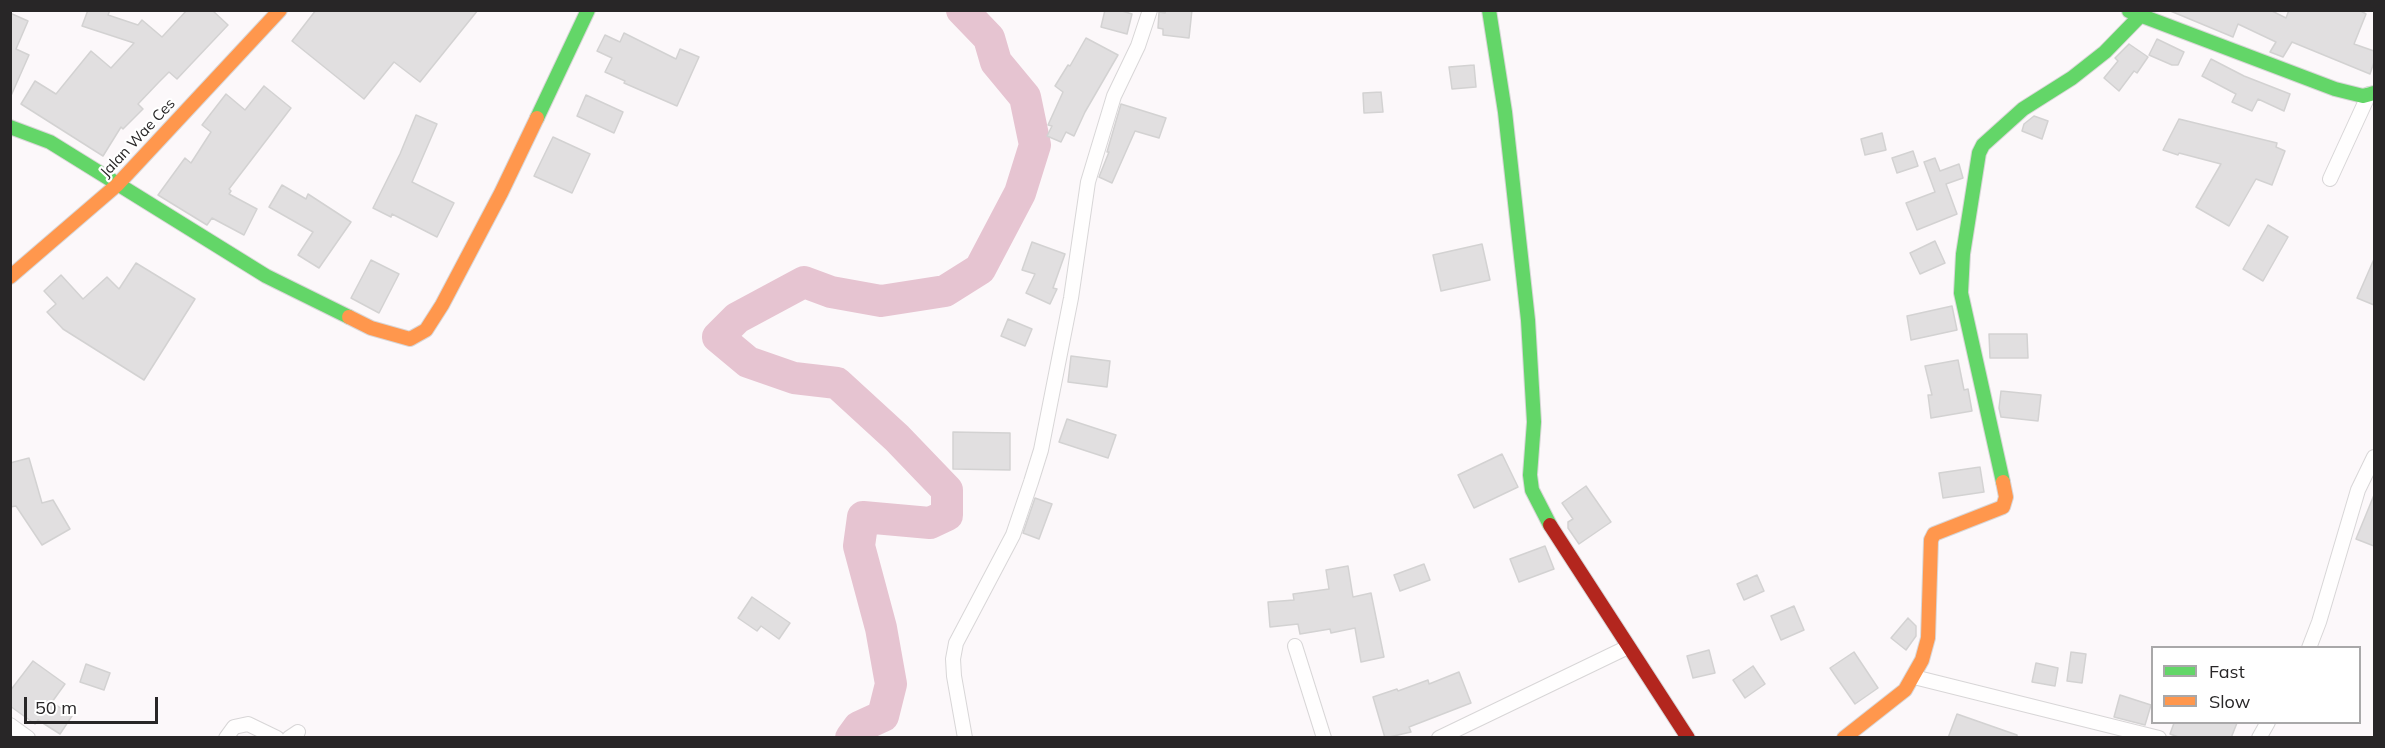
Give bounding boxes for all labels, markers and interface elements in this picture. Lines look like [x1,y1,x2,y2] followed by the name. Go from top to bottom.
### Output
[97,95,179,181] street label: Jalan Wae Ces
[2151,646,2361,724] legend
[2209,660,2245,683] text: Fast
[27,685,160,723] scale bar
[2209,690,2250,713] text: Slow
[35,696,77,719] text: 50 m

